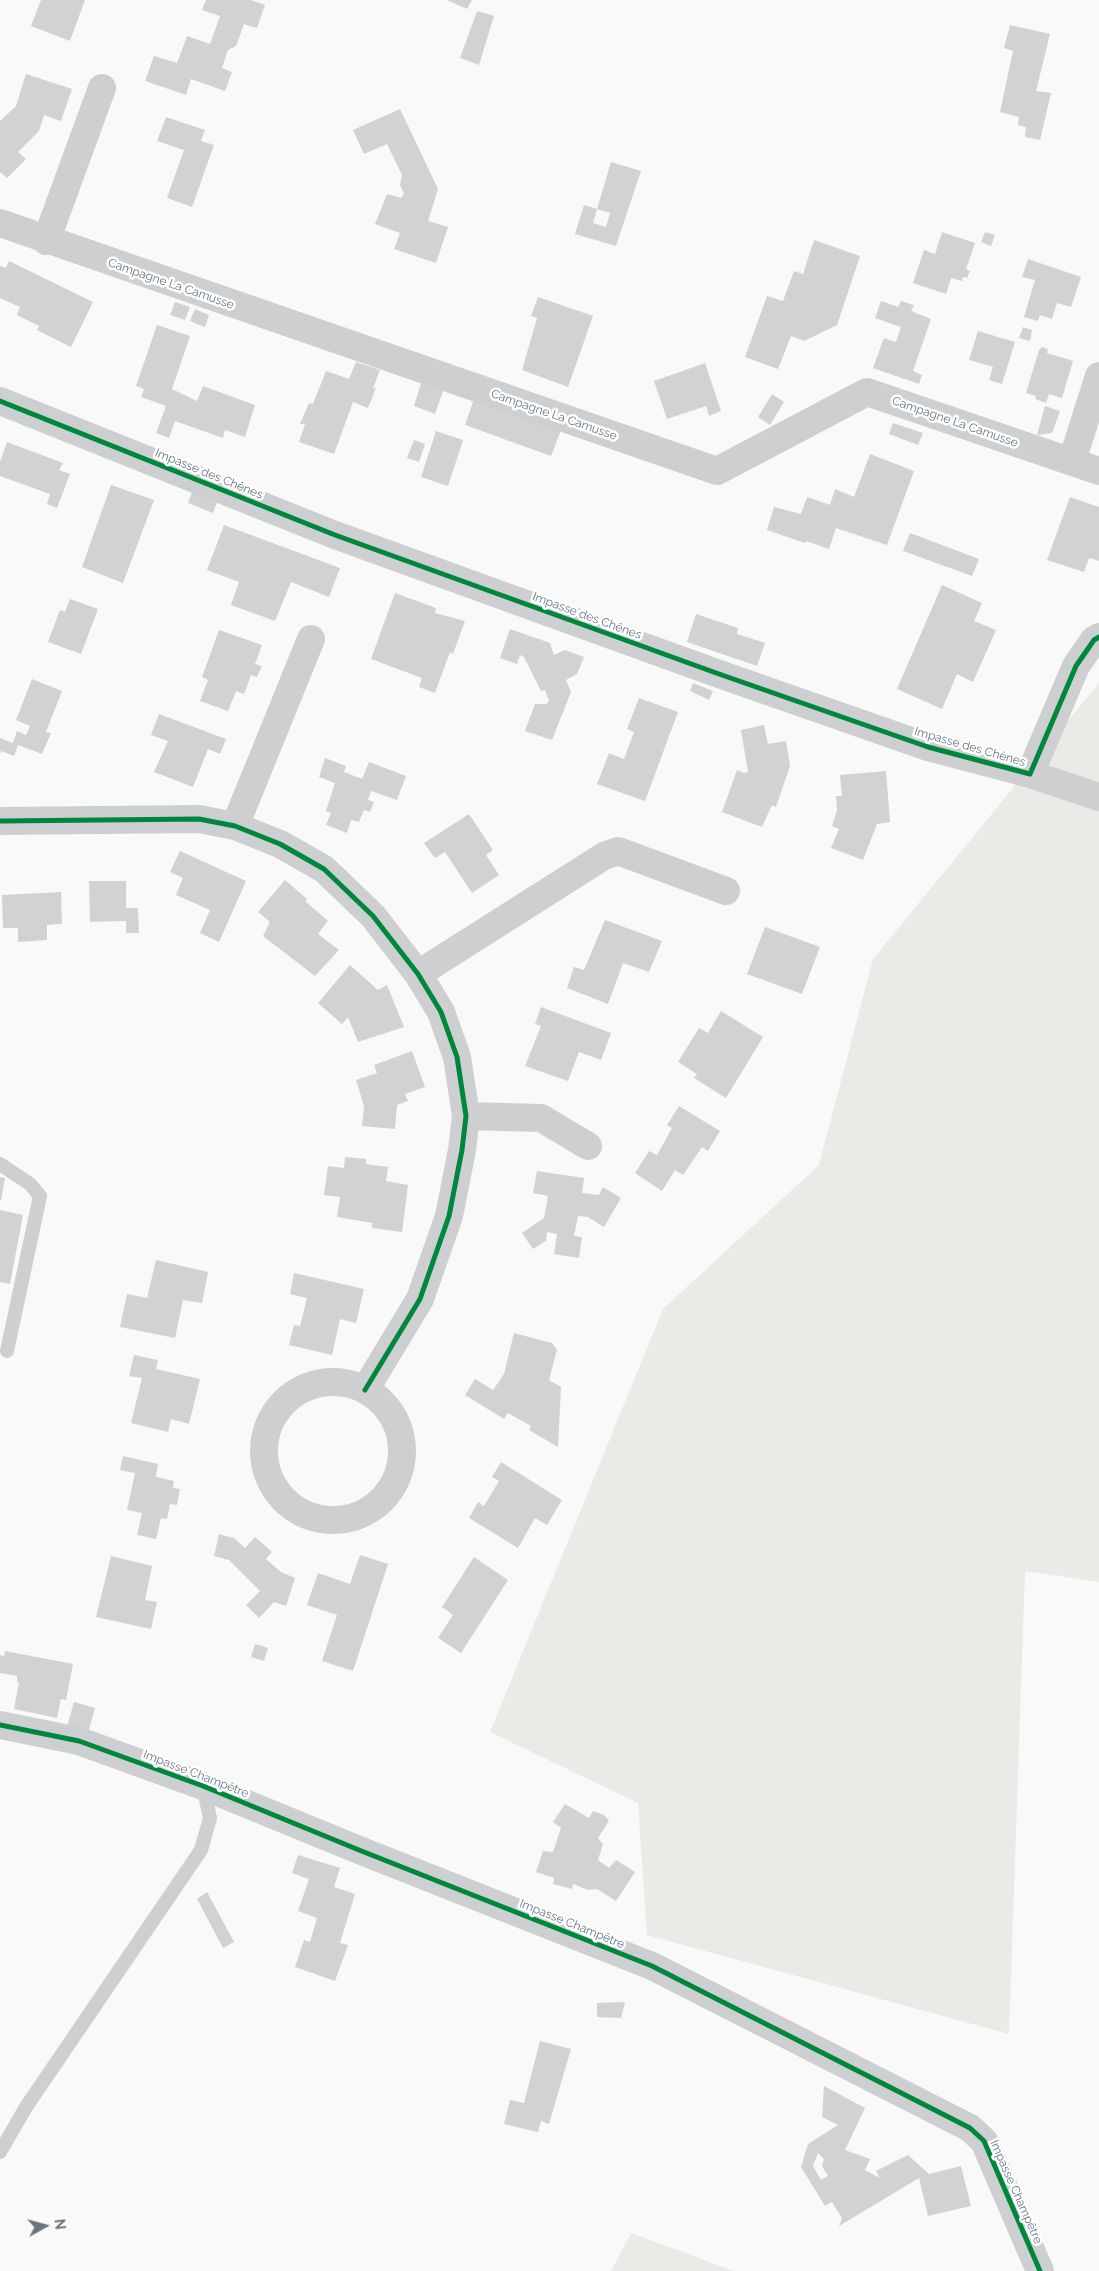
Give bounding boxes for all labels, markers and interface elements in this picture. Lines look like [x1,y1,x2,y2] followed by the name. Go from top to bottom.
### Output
[106,256,236,312] street label: Campagne La Camusse
[489,387,619,443] street label: Campagne La Camusse
[890,394,1020,450] street label: Campagne La Camusse
[153,446,265,502] street label: Impasse des Chênes
[530,590,644,642] street label: Impasse des Chênes
[913,724,1027,770] street label: Impasse des Chênes
[141,1747,251,1801] street label: Impasse Champêtre
[517,1896,627,1952] street label: Impasse Champêtre
[987,2138,1045,2246] street label: Impasse Champêtre
[20,2201,70,2251] north arrow
[51,2218,68,2230] text: N

